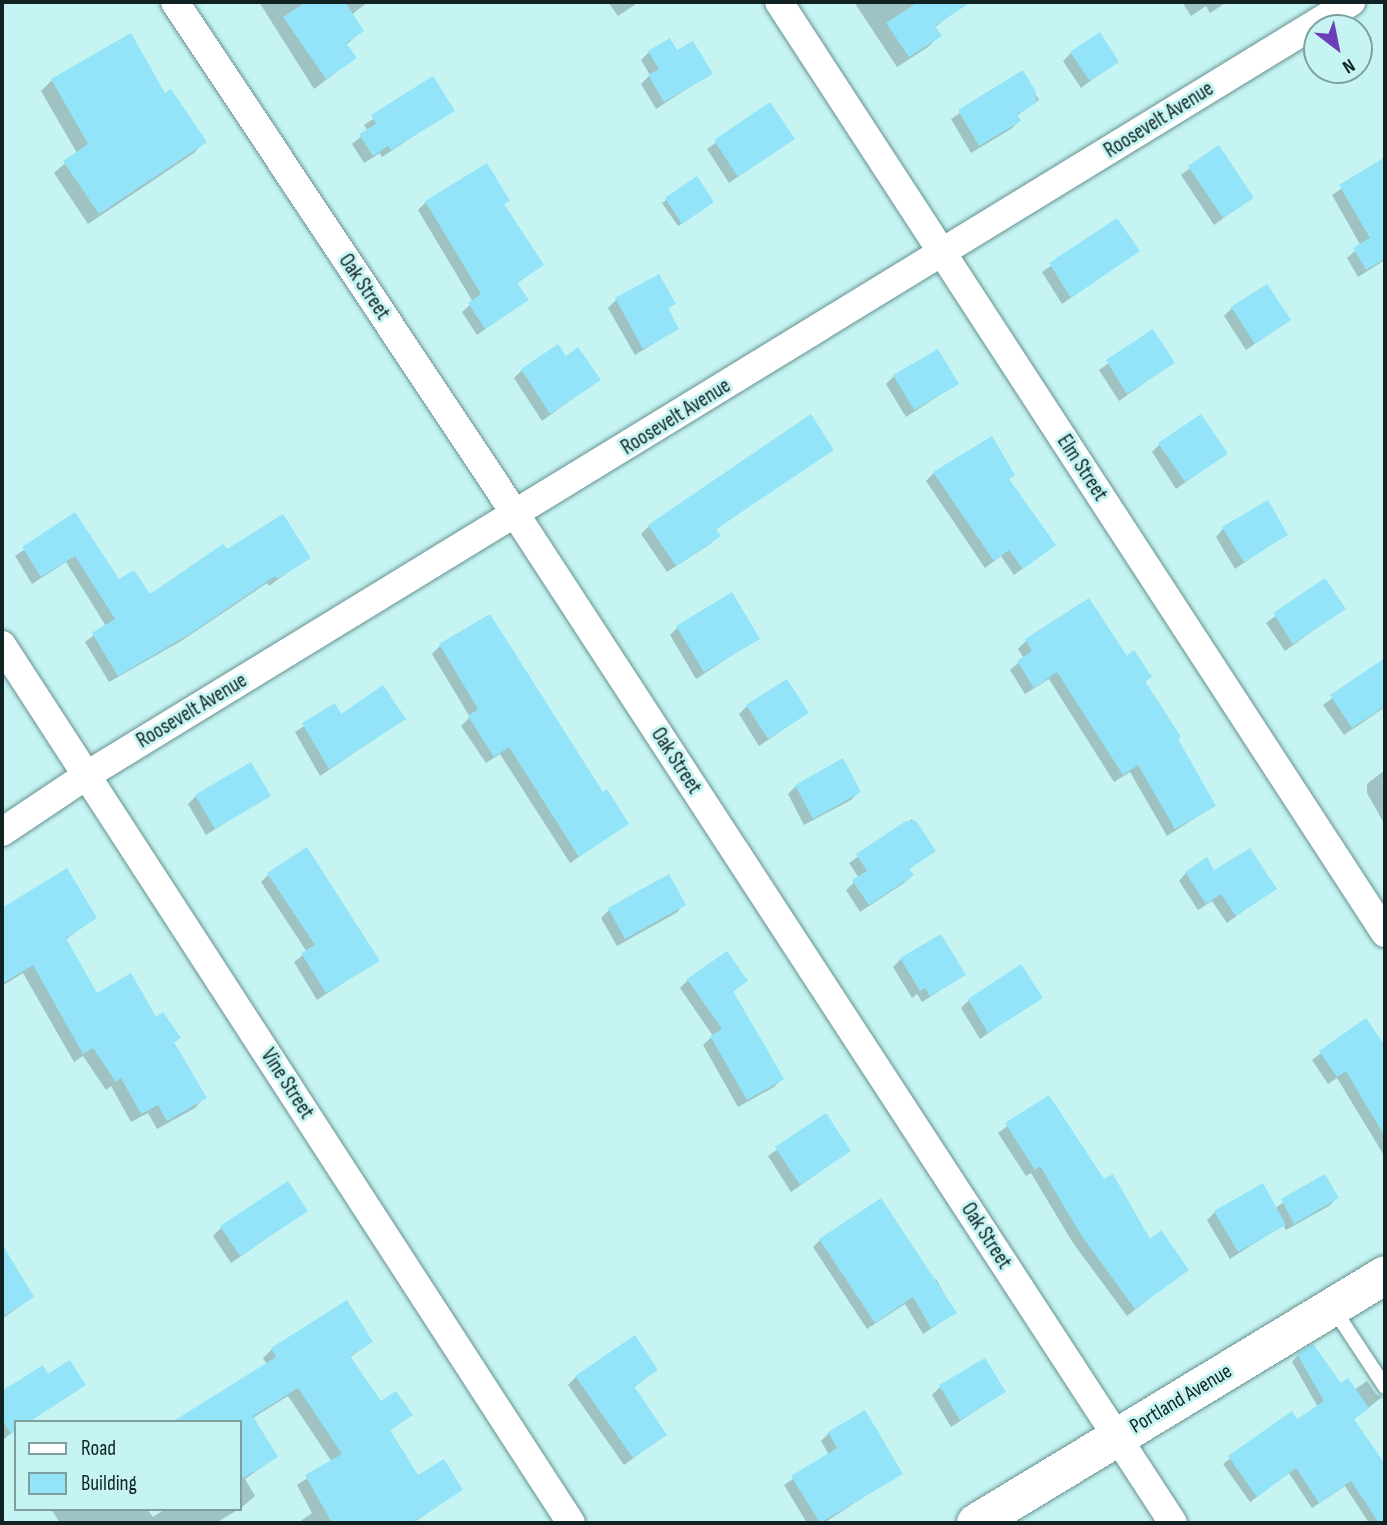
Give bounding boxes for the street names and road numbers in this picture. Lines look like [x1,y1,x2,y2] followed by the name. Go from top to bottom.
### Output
[1100,76,1218,164] street label: Roosevelt Avenue
[333,249,395,325] street label: Oak Street
[617,373,735,461] street label: Roosevelt Avenue
[1051,430,1113,506] street label: Elm Street
[132,668,252,754] street label: Roosevelt Avenue
[645,723,707,799] street label: Oak Street
[255,1044,319,1124] street label: Vine Street
[955,1198,1017,1274] street label: Oak Street
[1125,1359,1237,1439] street label: Portland Avenue

